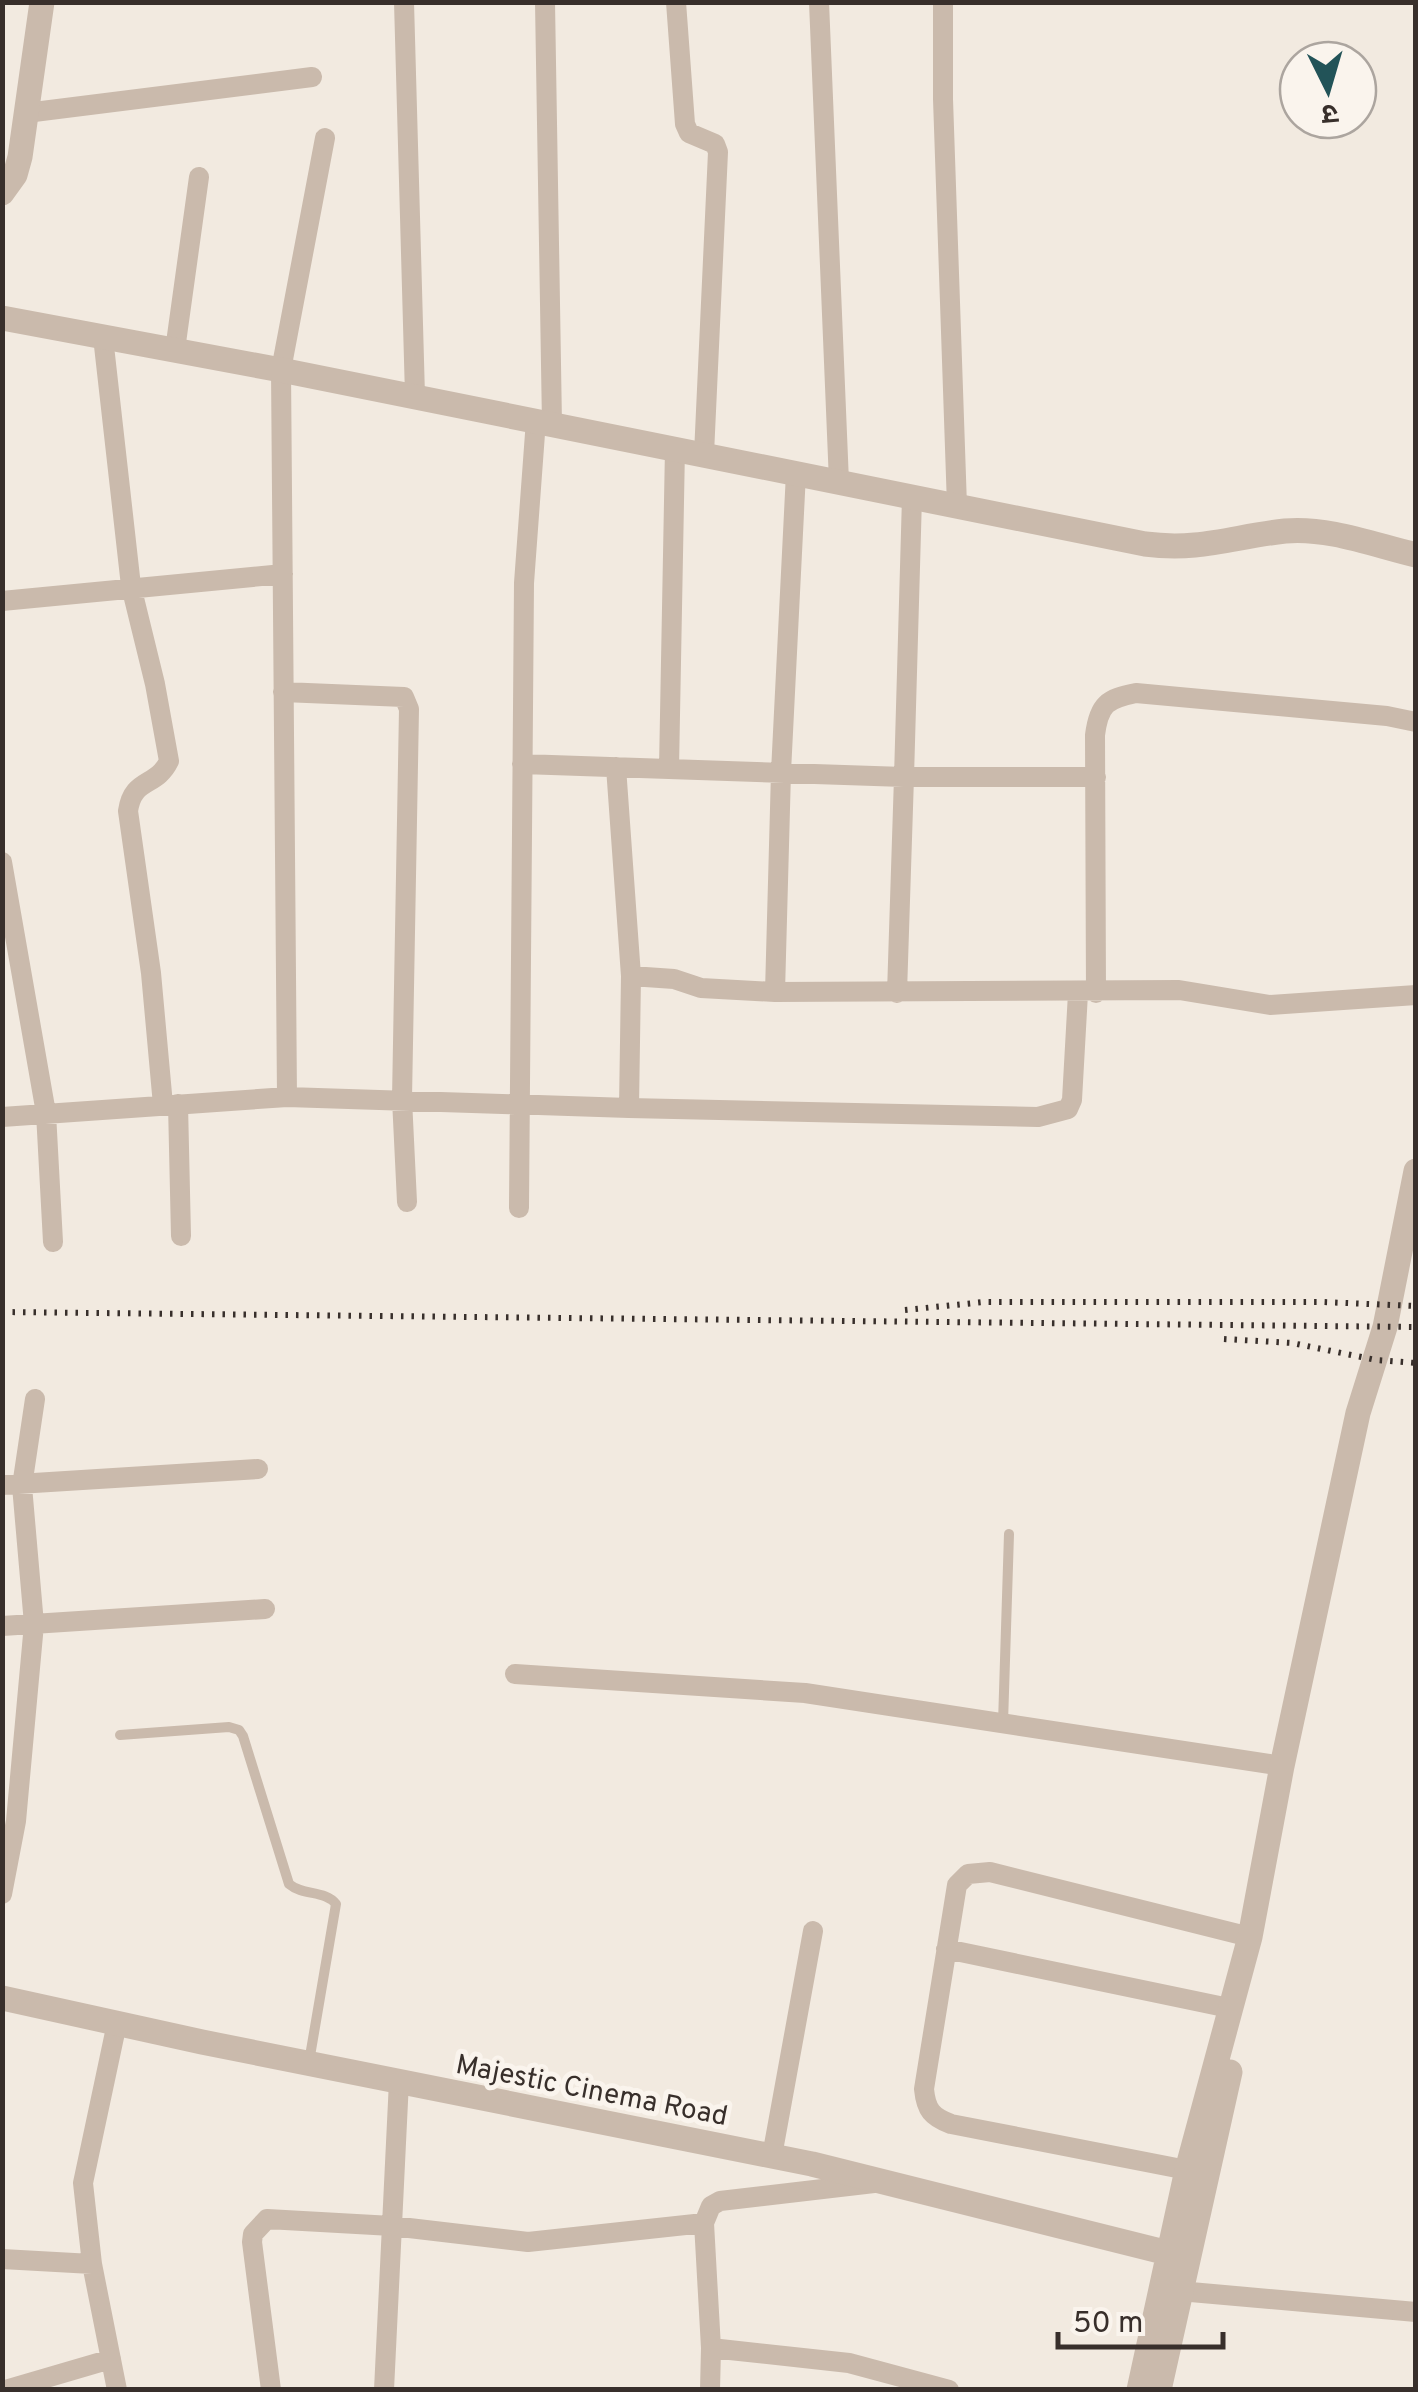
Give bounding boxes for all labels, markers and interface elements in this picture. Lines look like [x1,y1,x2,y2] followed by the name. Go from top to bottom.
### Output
[1278,40,1378,140] north arrow
[1320,93,1340,131] text: उ
[452,2048,731,2136] street label: Majestic Cinema Road
[1058,2287,1223,2349] scale bar
[1073,2306,1143,2343] text: 50 m

